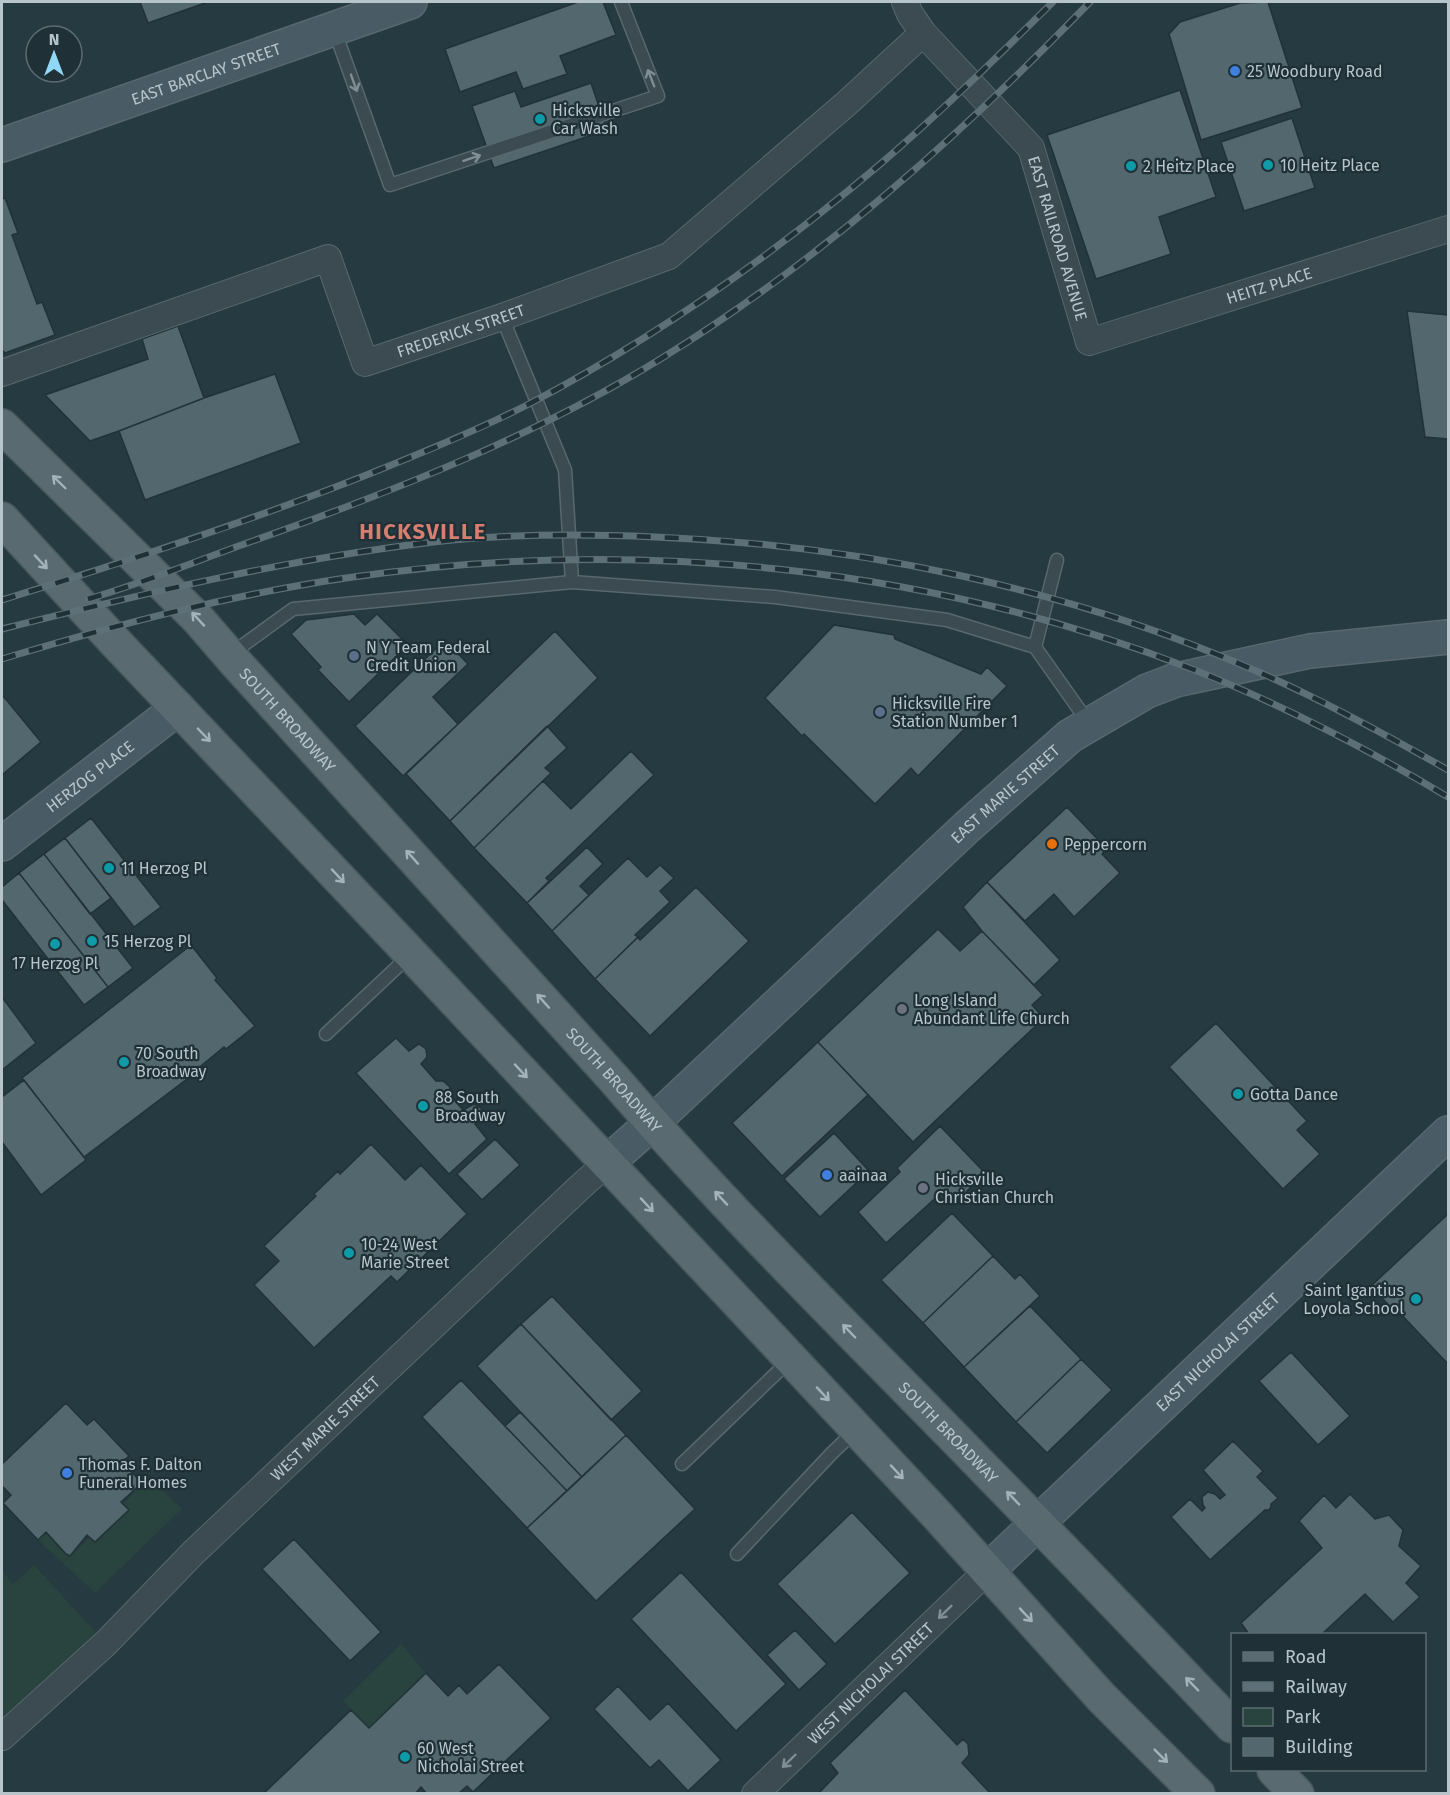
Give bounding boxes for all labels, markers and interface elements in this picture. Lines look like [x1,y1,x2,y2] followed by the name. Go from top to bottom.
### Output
[24,24,84,84] north arrow
[49,30,59,49] text: N
[129,39,284,109] street label: EAST BARCLAY STREET
[1247,62,1383,81] place label: 25 Woodbury Road
[1228,64,1242,78] marker: 25 Woodbury Road
[644,69,655,87] one-way arrow
[349,73,360,92] one-way arrow
[552,101,621,138] place label: Hicksville Car Wash
[533,112,547,126] marker: Hicksville Car Wash
[462,152,481,163] one-way arrow
[1024,154,1091,323] street label: EAST RAILROAD AVENUE
[1280,156,1380,175] place label: 10 Heitz Place
[1143,157,1235,176] place label: 2 Heitz Place
[1261,158,1275,172] marker: 10 Heitz Place
[1124,159,1138,173] marker: 2 Heitz Place
[1224,263,1314,308] street label: HEITZ PLACE
[394,300,528,362] street label: FREDERICK STREET
[51,475,66,489] one-way arrow
[359,518,487,545] district label: HICKSVILLE
[34,554,48,569] one-way arrow
[190,611,205,626] one-way arrow
[366,638,490,675] place label: N Y Team Federal Credit Union
[347,649,361,663] marker: N Y Team Federal Credit Union
[235,664,339,776] street label: SOUTH BROADWAY
[892,694,1018,731] place label: Hicksville Fire Station Number 1
[873,705,887,719] marker: Hicksville Fire Station Number 1
[196,727,211,742] one-way arrow
[42,737,138,817] street label: HERZOG PLACE
[947,740,1064,847] street label: EAST MARIE STREET
[1064,835,1147,854] place label: Peppercorn
[1045,837,1059,851] marker: Peppercorn
[405,850,419,865] one-way arrow
[121,859,207,878] place label: 11 Herzog Pl
[102,861,116,875] marker: 11 Herzog Pl
[330,869,345,884] one-way arrow
[104,932,192,951] place label: 15 Herzog Pl
[85,934,99,948] marker: 15 Herzog Pl
[48,937,62,951] marker: 17 Herzog Pl
[12,954,99,973] place label: 17 Herzog Pl
[914,991,1070,1028] place label: Long Island Abundant Life Church
[537,994,551,1009] one-way arrow
[895,1002,909,1016] marker: Long Island Abundant Life Church
[562,1024,666,1137] street label: SOUTH BROADWAY
[136,1044,207,1081] place label: 70 South Broadway
[117,1055,131,1069] marker: 70 South Broadway
[513,1063,528,1078] one-way arrow
[1250,1085,1338,1104] place label: Gotta Dance
[1231,1087,1245,1101] marker: Gotta Dance
[435,1088,506,1125] place label: 88 South Broadway
[416,1099,430,1113] marker: 88 South Broadway
[839,1166,888,1185] place label: aainaa
[820,1168,834,1182] marker: aainaa
[935,1170,1054,1207] place label: Hicksville Christian Church
[916,1181,930,1195] marker: Hicksville Christian Church
[714,1191,729,1206] one-way arrow
[640,1198,654,1213] one-way arrow
[361,1235,449,1272] place label: 10-24 West Marie Street
[342,1246,356,1260] marker: 10-24 West Marie Street
[1303,1281,1404,1318] place label: Saint Igantius Loyola School
[1152,1289,1284,1415] street label: EAST NICHOLAI STREET
[1409,1292,1423,1306] marker: Saint Igantius Loyola School
[842,1323,856,1338] one-way arrow
[267,1372,384,1485] street label: WEST MARIE STREET
[895,1378,1002,1487] street label: SOUTH BROADWAY
[816,1386,830,1401] one-way arrow
[79,1455,202,1492] place label: Thomas F. Dalton Funeral Homes
[889,1464,903,1479] one-way arrow
[60,1466,74,1480] marker: Thomas F. Dalton Funeral Homes
[1006,1491,1020,1506] one-way arrow
[938,1605,953,1619] one-way arrow
[1019,1607,1033,1622] one-way arrow
[804,1618,938,1748] street label: WEST NICHOLAI STREET
[1231,1633,1426,1771] legend
[1285,1646,1327,1668] text: Road
[1185,1676,1199,1691] one-way arrow
[1285,1676,1347,1698] text: Railway
[1285,1706,1321,1728] text: Park
[1285,1736,1353,1758] text: Building
[417,1739,525,1776] place label: 60 West Nicholai Street
[1153,1749,1168,1764] one-way arrow
[398,1750,412,1764] marker: 60 West Nicholai Street
[782,1754,797,1769] one-way arrow

